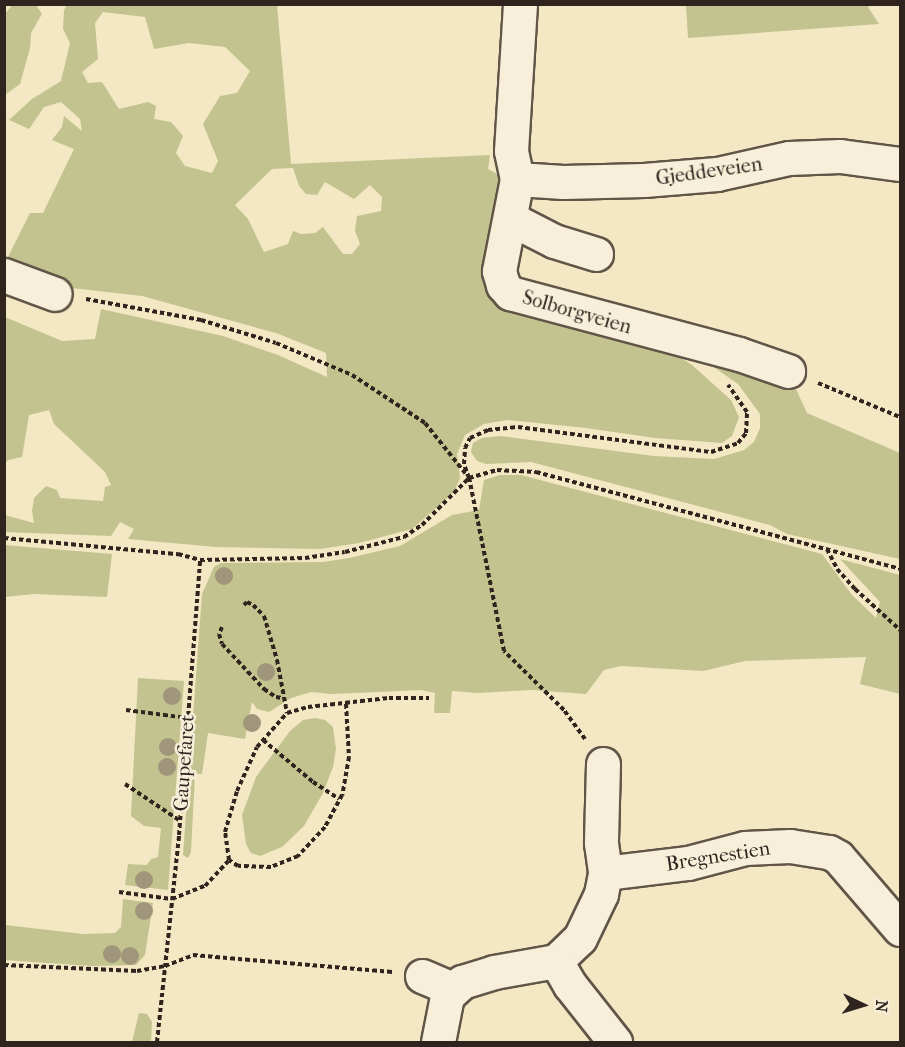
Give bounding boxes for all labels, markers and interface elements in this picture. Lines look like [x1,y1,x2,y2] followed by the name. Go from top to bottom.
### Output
[654,152,764,190] street label: Gjeddeveien
[520,285,634,339] street label: Solborgveien
[169,714,199,812] street label: Gaupefaret
[664,836,772,876] street label: Bregnestien
[833,975,893,1035] north arrow
[872,1000,891,1013] text: N

